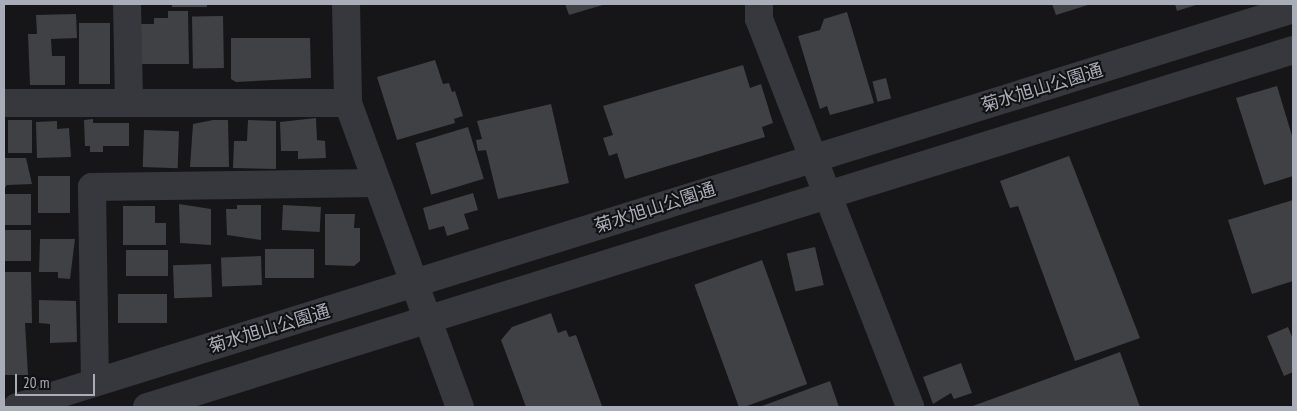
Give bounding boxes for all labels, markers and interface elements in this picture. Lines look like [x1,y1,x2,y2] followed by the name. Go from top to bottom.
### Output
[979,59,1105,117] street label: 菊水旭山公園通
[592,178,718,238] street label: 菊水旭山公園通
[206,300,332,358] street label: 菊水旭山公園通
[18,364,98,396] scale bar
[23,373,49,392] text: 20 m

